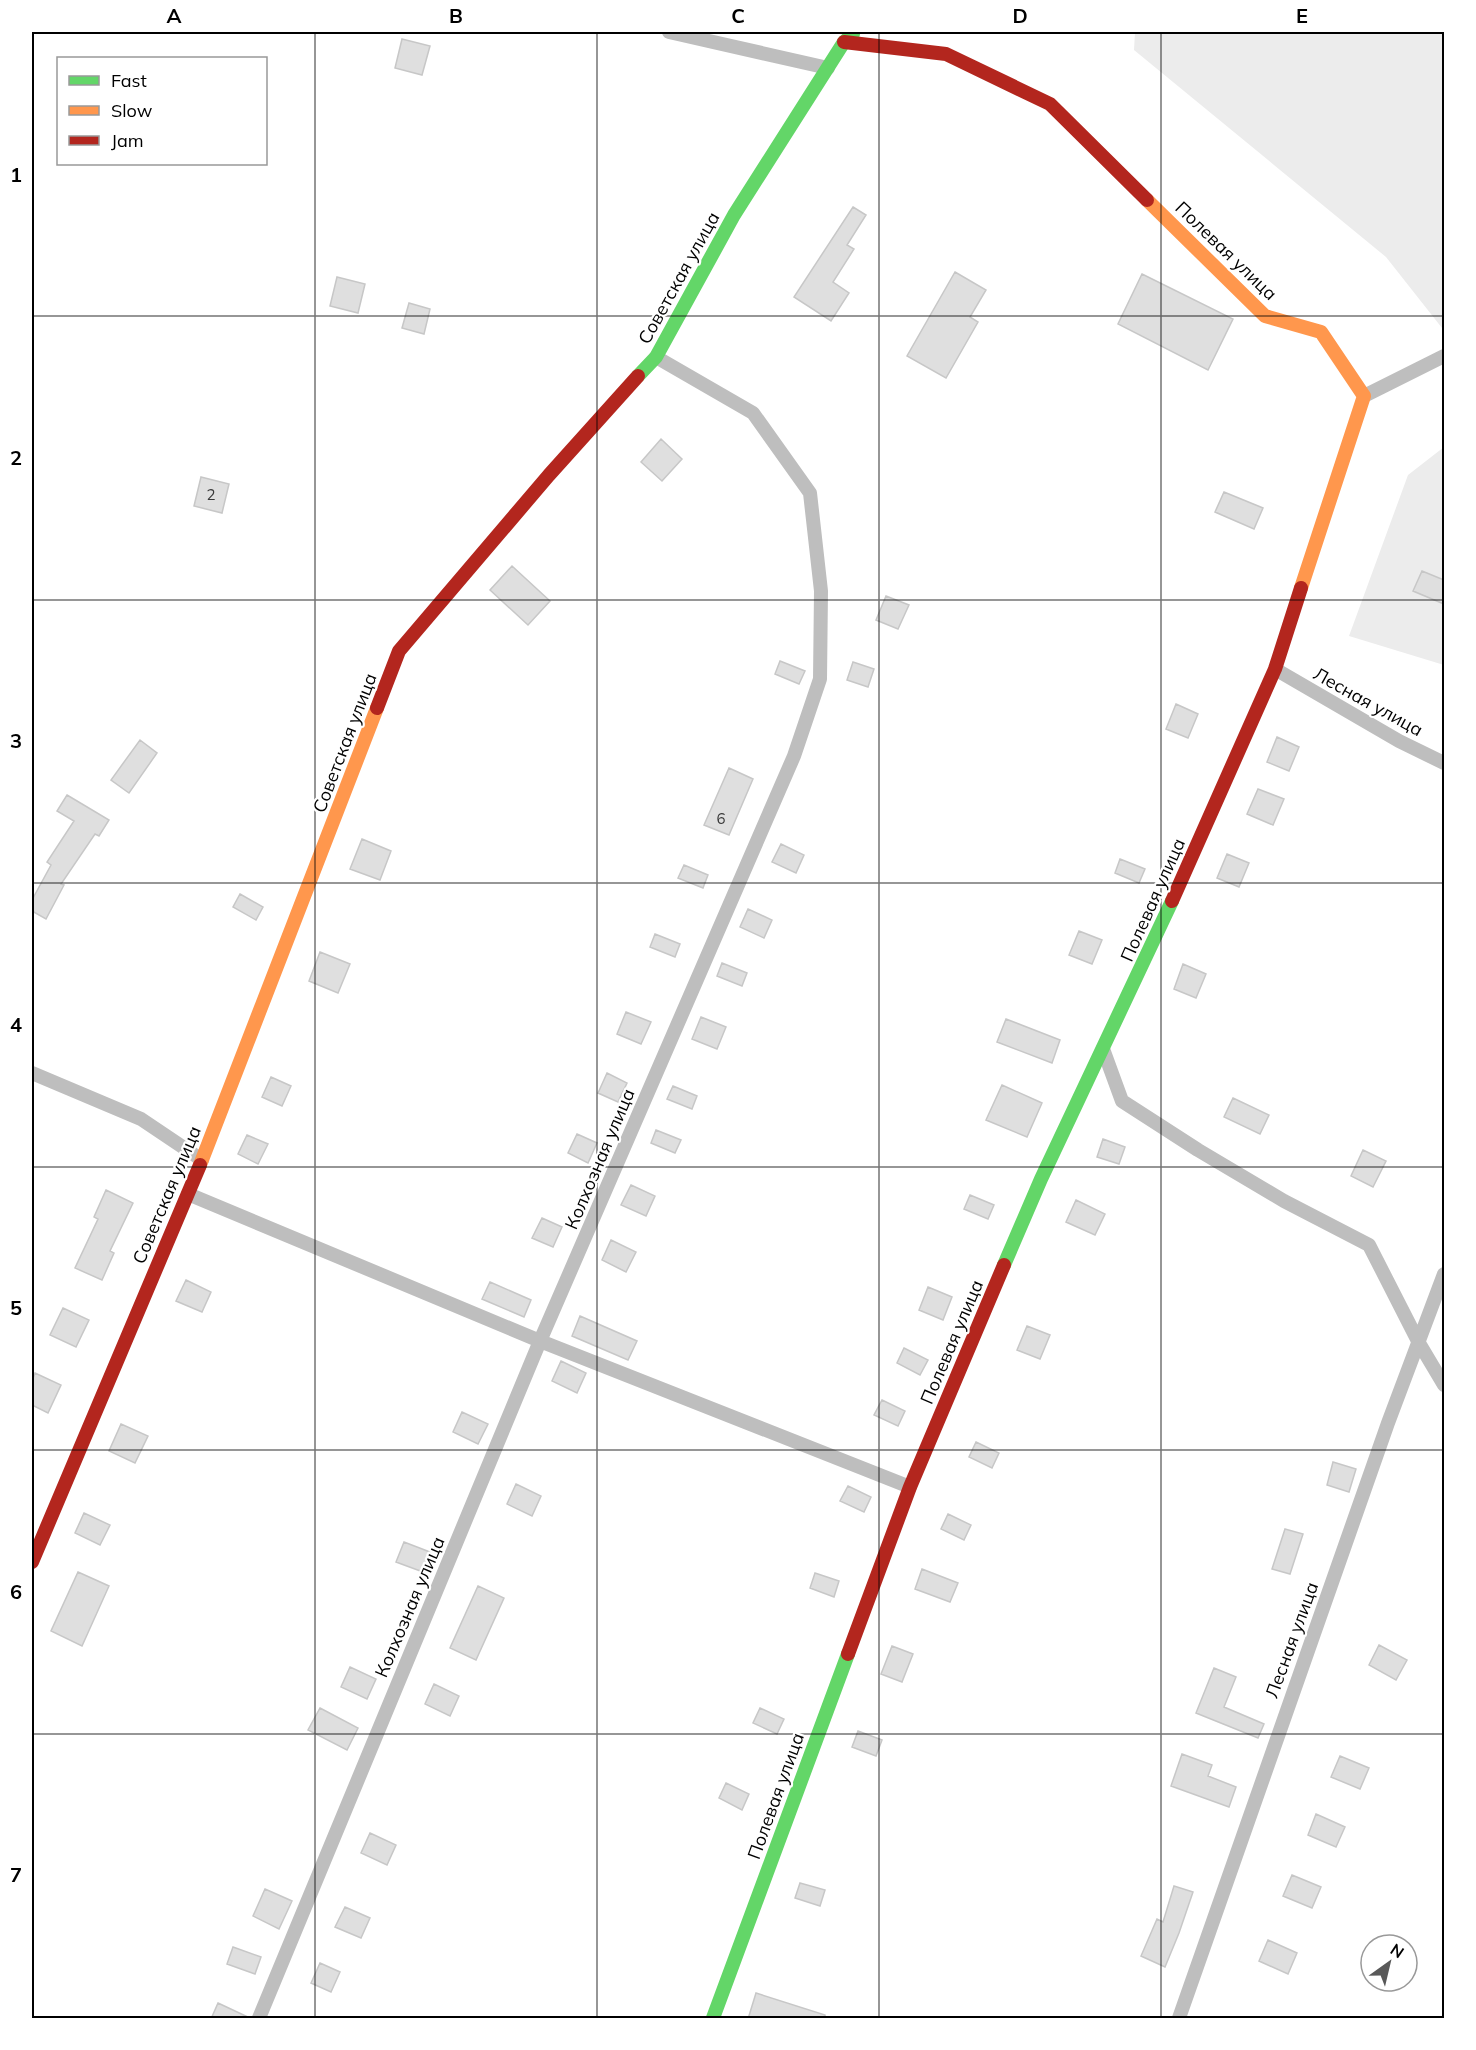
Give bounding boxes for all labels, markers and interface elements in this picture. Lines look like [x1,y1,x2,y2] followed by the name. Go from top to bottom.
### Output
[167,3,182,28] text: A
[449,3,463,28] text: B
[731,3,745,28] text: C
[1012,3,1028,28] text: D
[1296,3,1308,28] text: E
[57,57,267,165] legend
[111,69,147,92] text: Fast
[111,99,153,122] text: Slow
[111,129,144,152] text: Jam
[10,162,22,187] text: 1
[1171,196,1282,305] street label: Полевая улица
[633,208,724,348] street label: Советская улица
[10,445,22,470] text: 2
[206,485,216,504] house number: 2
[1310,662,1427,741] street label: Лесная улица
[307,670,382,816] street label: Советская улица
[10,728,22,753] text: 3
[716,809,726,828] house number: 6
[1115,835,1190,965] street label: Полевая улица
[10,1012,22,1037] text: 4
[560,1085,640,1233] street label: Колхозная улица
[127,1122,206,1267] street label: Советская улица
[915,1276,988,1407] street label: Полевая улица
[10,1295,22,1320] text: 5
[370,1533,450,1681] street label: Колхозная улица
[10,1579,22,1604] text: 6
[1260,1579,1323,1701] street label: Лесная улица
[742,1730,809,1862] street label: Полевая улица
[10,1862,22,1887] text: 7
[1359,1933,1419,1993] north arrow
[1387,1939,1408,1962] text: N

